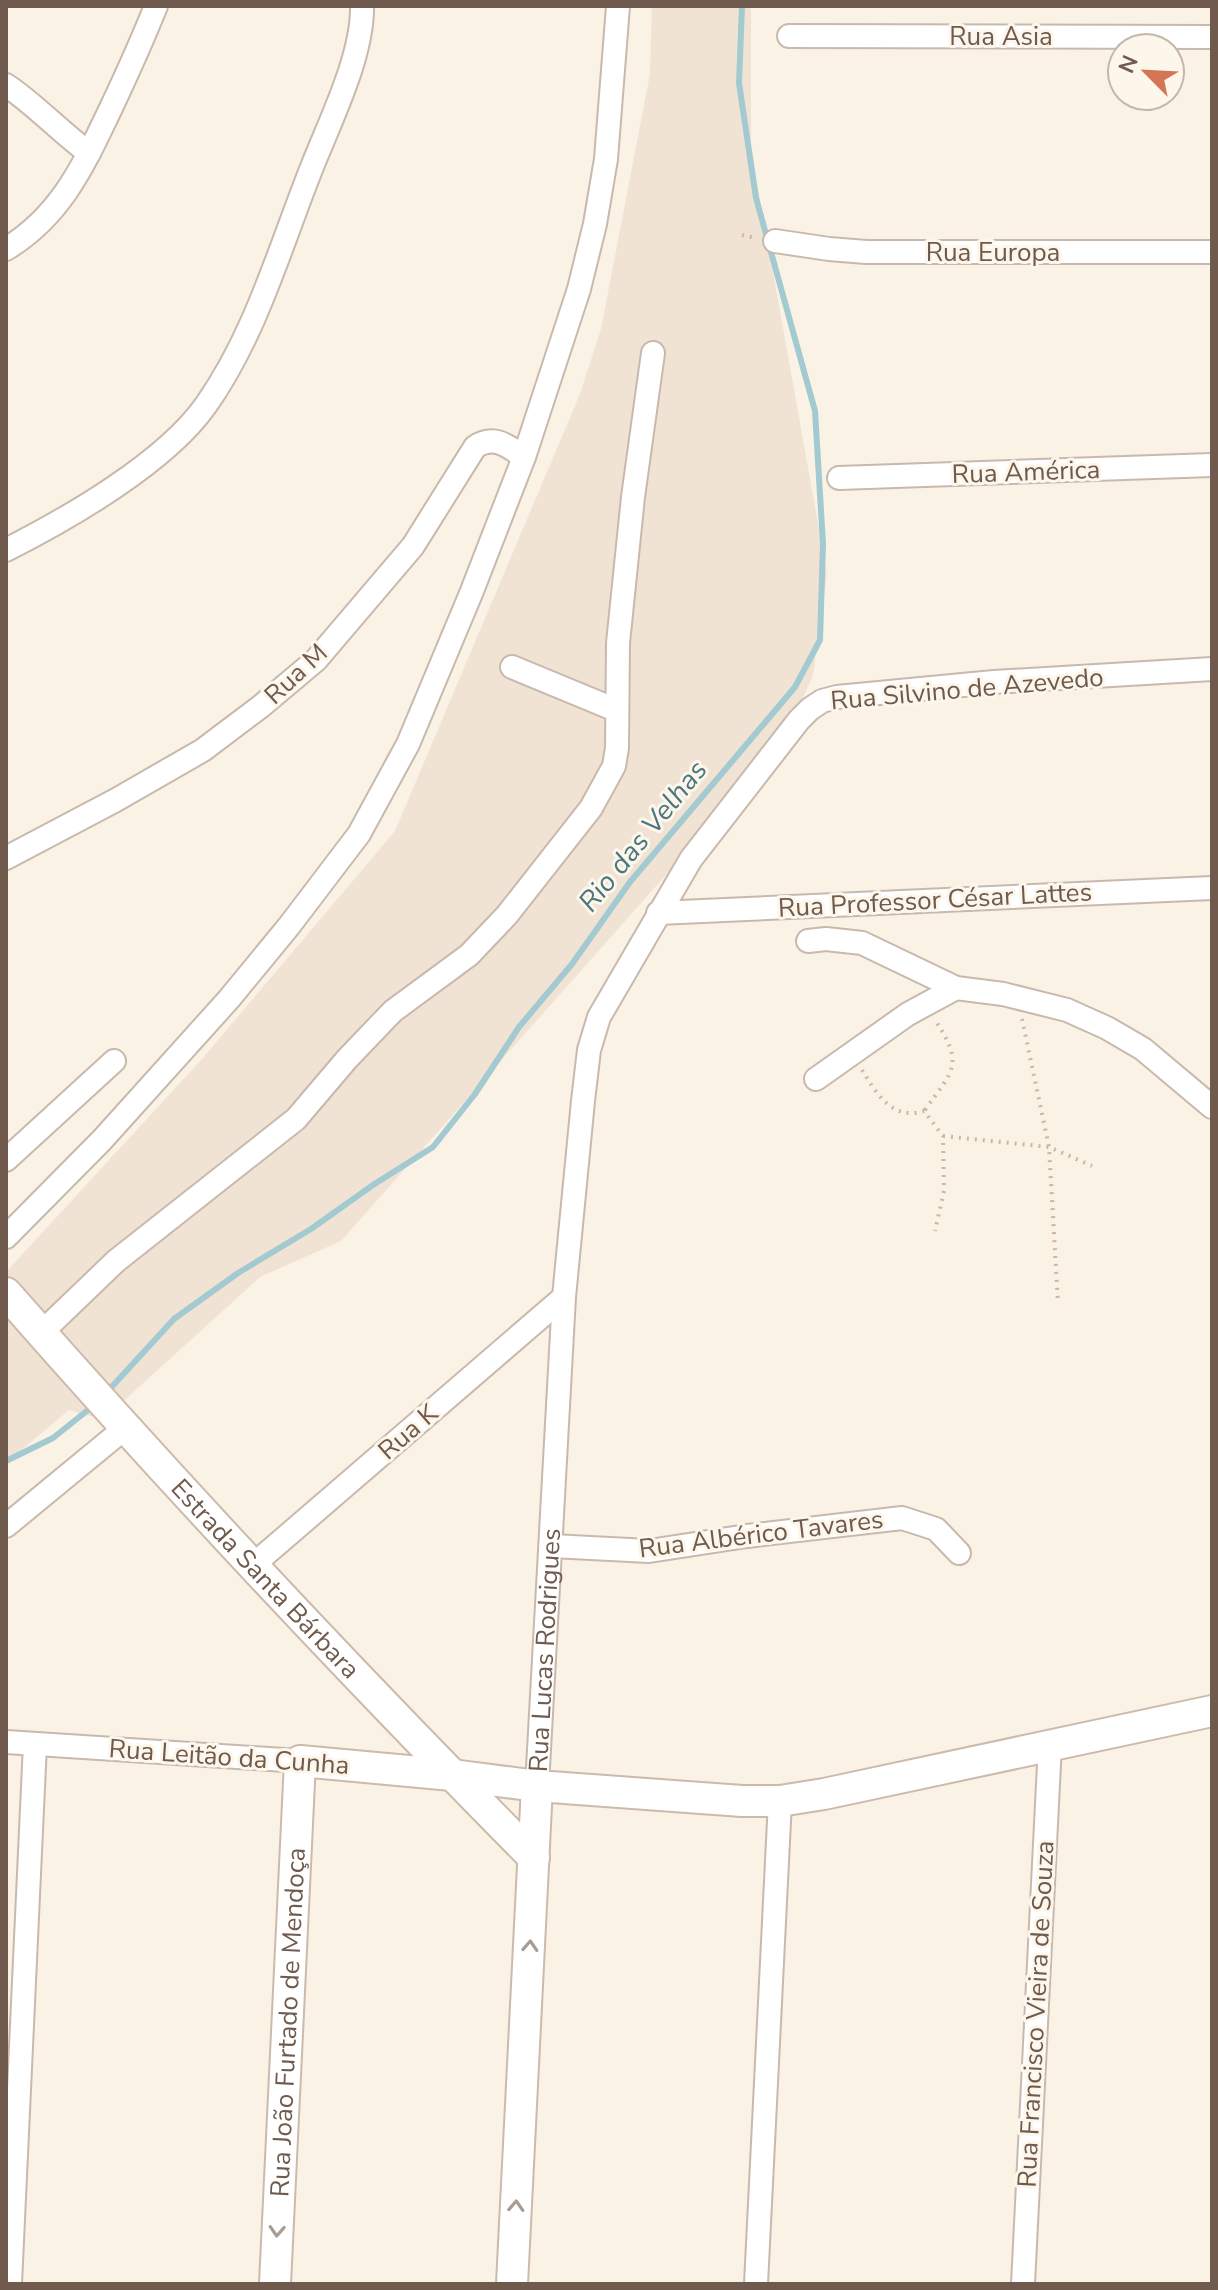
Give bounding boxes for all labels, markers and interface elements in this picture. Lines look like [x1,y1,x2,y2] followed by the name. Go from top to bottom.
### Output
[949,19,1053,54] street label: Rua Asia
[1106,32,1186,112] north arrow
[1112,51,1146,78] text: N
[926,235,1060,270] street label: Rua Europa
[951,452,1101,492] street label: Rua América
[257,636,335,712] street label: Rua M
[829,660,1105,718] street label: Rua Silvino de Azevedo
[570,752,716,920] water label: Rio das Velhas
[777,874,1093,926] street label: Rua Professor César Lattes
[371,1396,446,1468] street label: Rua K
[163,1471,368,1686] street label: Estrada Santa Bárbara
[637,1502,885,1566] street label: Rua Albérico Tavares
[520,1527,569,1773] street label: Rua Lucas Rodrigues
[108,1731,350,1783] street label: Rua Leitão da Cunha
[1009,1840,1063,2188] street label: Rua Francisco Vieira de Souza
[262,1847,313,2198] street label: Rua João Furtado de Mendoça
[521,1939,538,1952] one-way arrow
[507,2199,524,2212] one-way arrow
[269,2225,286,2238] one-way arrow

